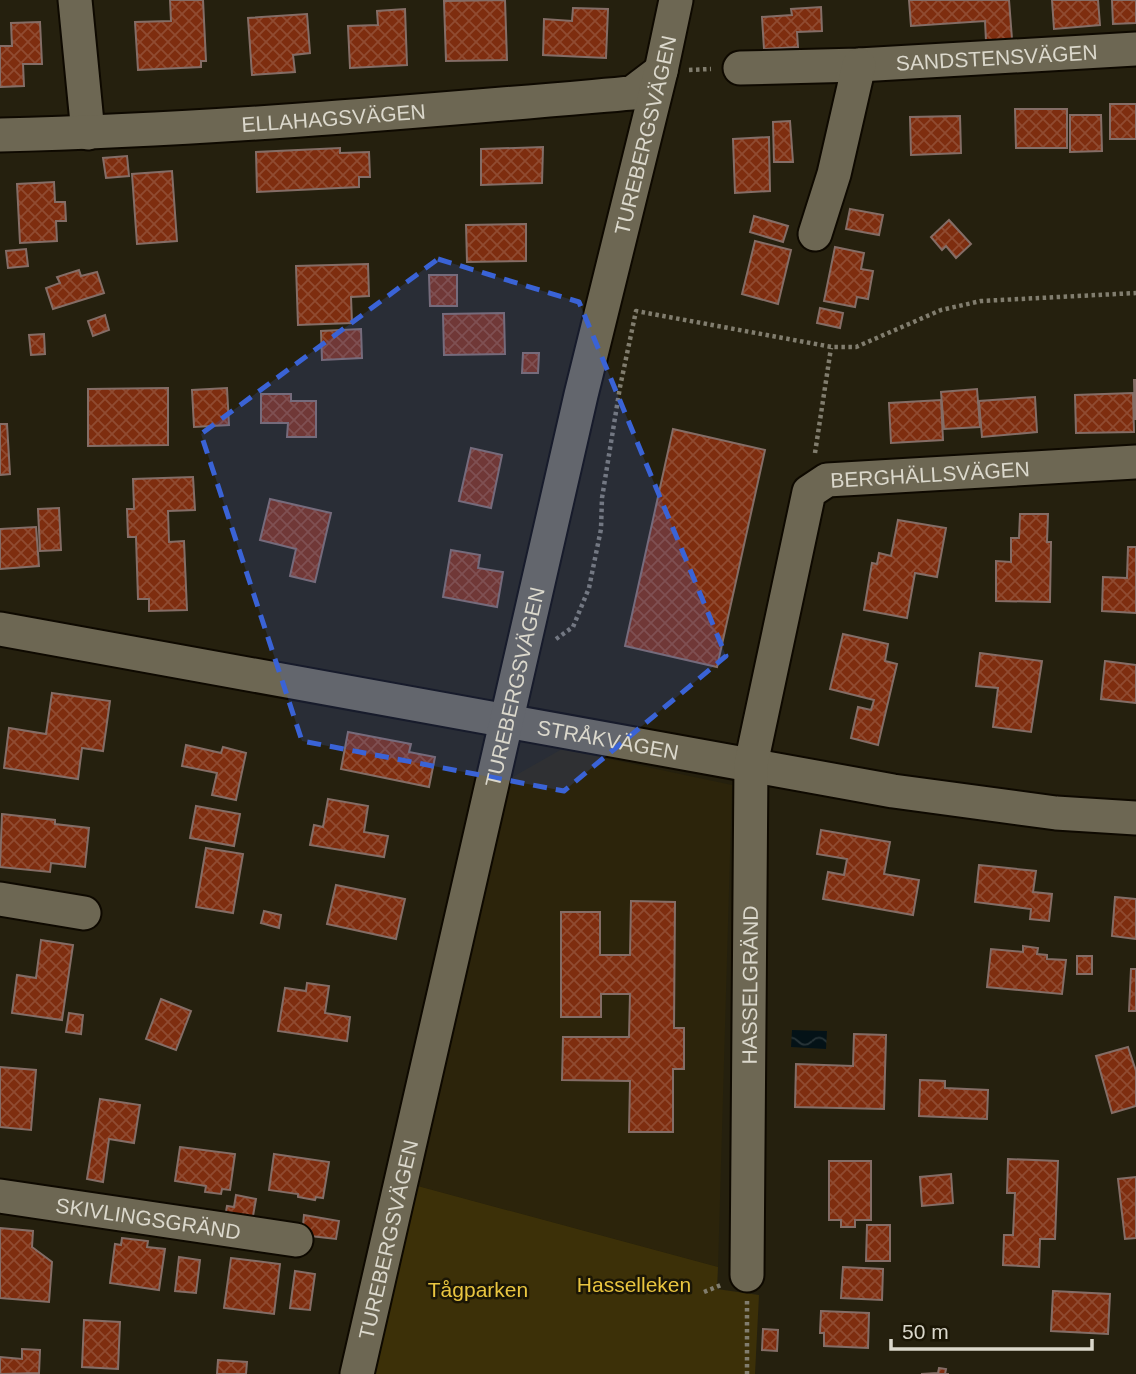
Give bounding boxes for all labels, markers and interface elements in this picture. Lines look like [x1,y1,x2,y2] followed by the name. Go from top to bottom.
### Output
[610,33,680,237] street label: TUREBERGSVÄGEN
[895,40,1098,74] street label: SANDSTENSVÄGEN
[241,99,426,135] street label: ELLAHAGSVÄGEN
[830,457,1030,491] street label: BERGHÄLLSVÄGEN
[480,585,548,789] street label: TUREBERGSVÄGEN
[535,715,681,763] street label: STRÅKVÄGEN
[737,906,761,1064] street label: HASSELGRÄND
[354,1137,422,1342] street label: TUREBERGSVÄGEN
[54,1193,242,1243] street label: SKIVLINGSGRÄND
[577,1273,691,1296] park label: Hasselleken
[428,1278,528,1301] park label: Tågparken
[891,1308,1092,1352] scale bar
[902,1320,949,1343] text: 50 m

